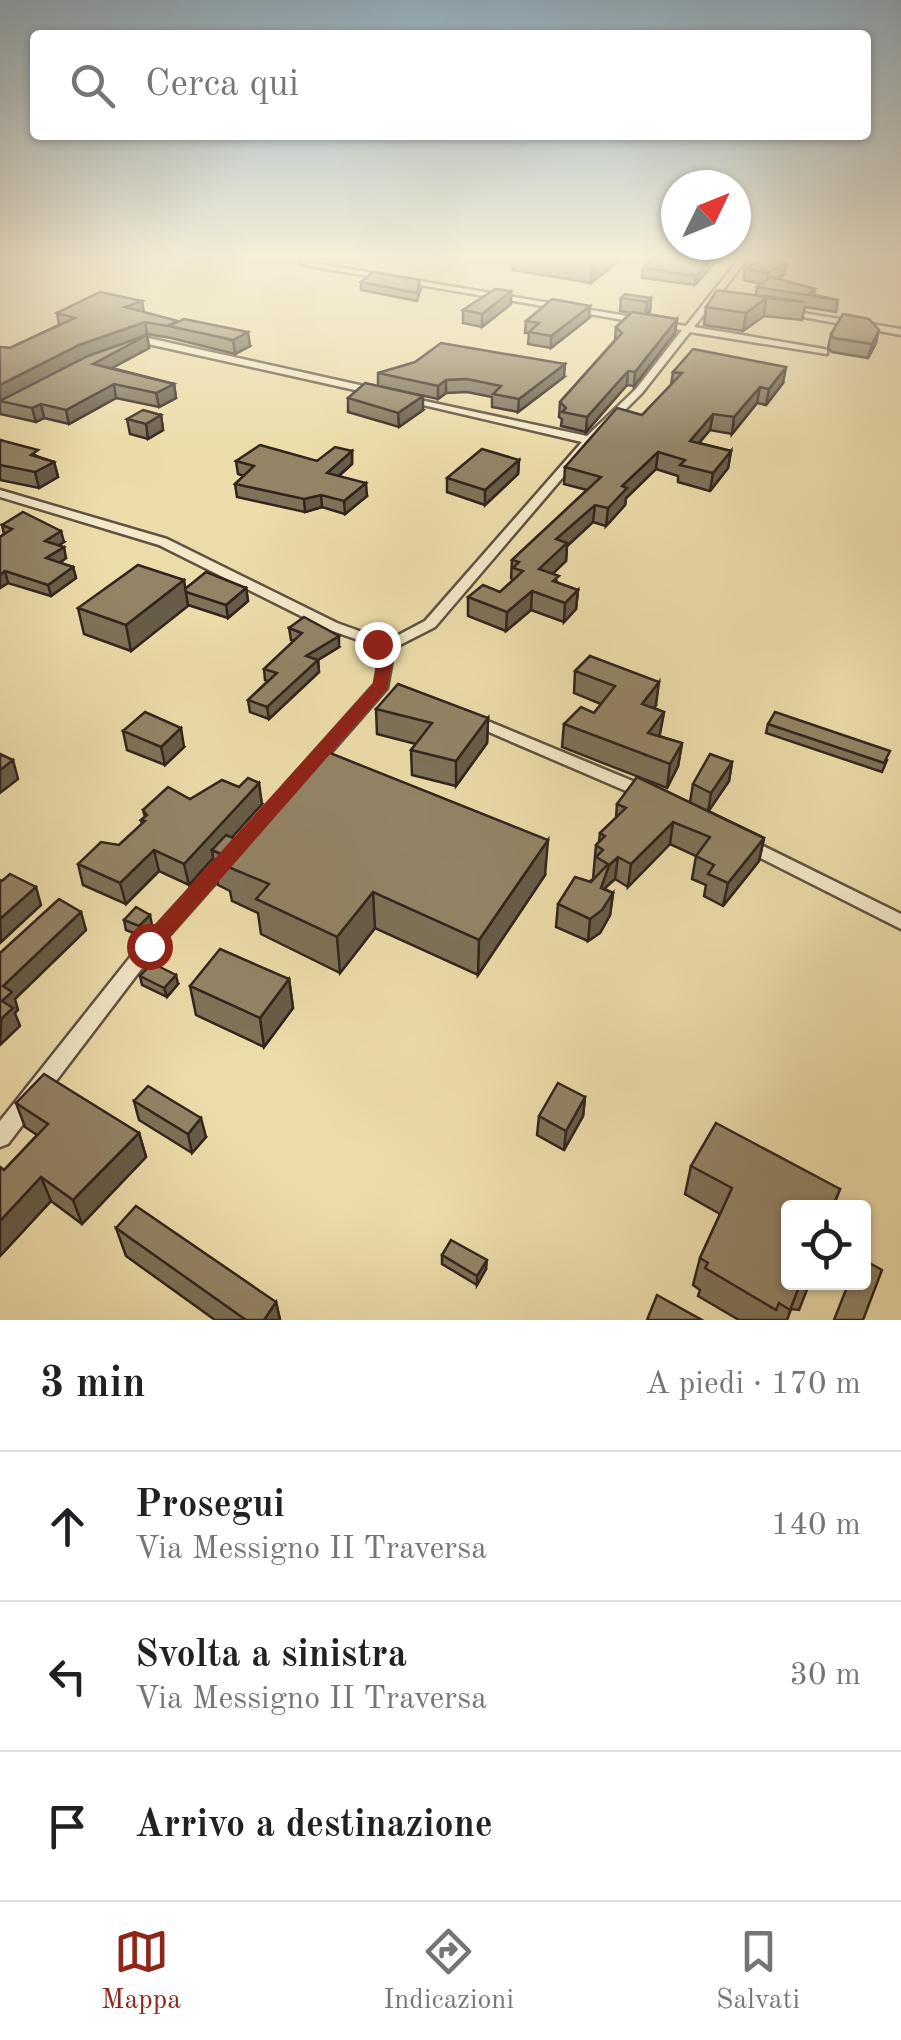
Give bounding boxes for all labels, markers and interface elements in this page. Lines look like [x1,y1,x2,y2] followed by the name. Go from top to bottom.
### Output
[30,30,871,140] search box
[65,58,120,113] icon: search
[145,66,299,104] text: Cerca qui
[661,170,751,260] north arrow
[355,622,401,668] route end
[127,924,173,970] route start
[781,1200,871,1290] map controls
[781,1200,871,1290] button: locate
[40,1364,146,1406] text: 3 min
[645,1369,861,1401] text: A piedi · 170 m
[135,1487,285,1525] text: Prosegui
[40,1499,95,1554] icon: ahead
[771,1510,861,1542] text: 140 m
[135,1534,487,1566] text: Via Messigno II Traversa
[135,1637,407,1675] text: Svolta a sinistra
[40,1649,95,1704] icon: left
[790,1660,861,1692] text: 30 m
[135,1684,487,1716] text: Via Messigno II Traversa
[40,1799,95,1854] icon: arrive
[135,1807,493,1845] text: Arrivo a destinazione
[101,1924,181,2019] tab: Mappa
[383,1924,514,2019] tab: Indicazioni
[716,1924,800,2019] tab: Salvati

